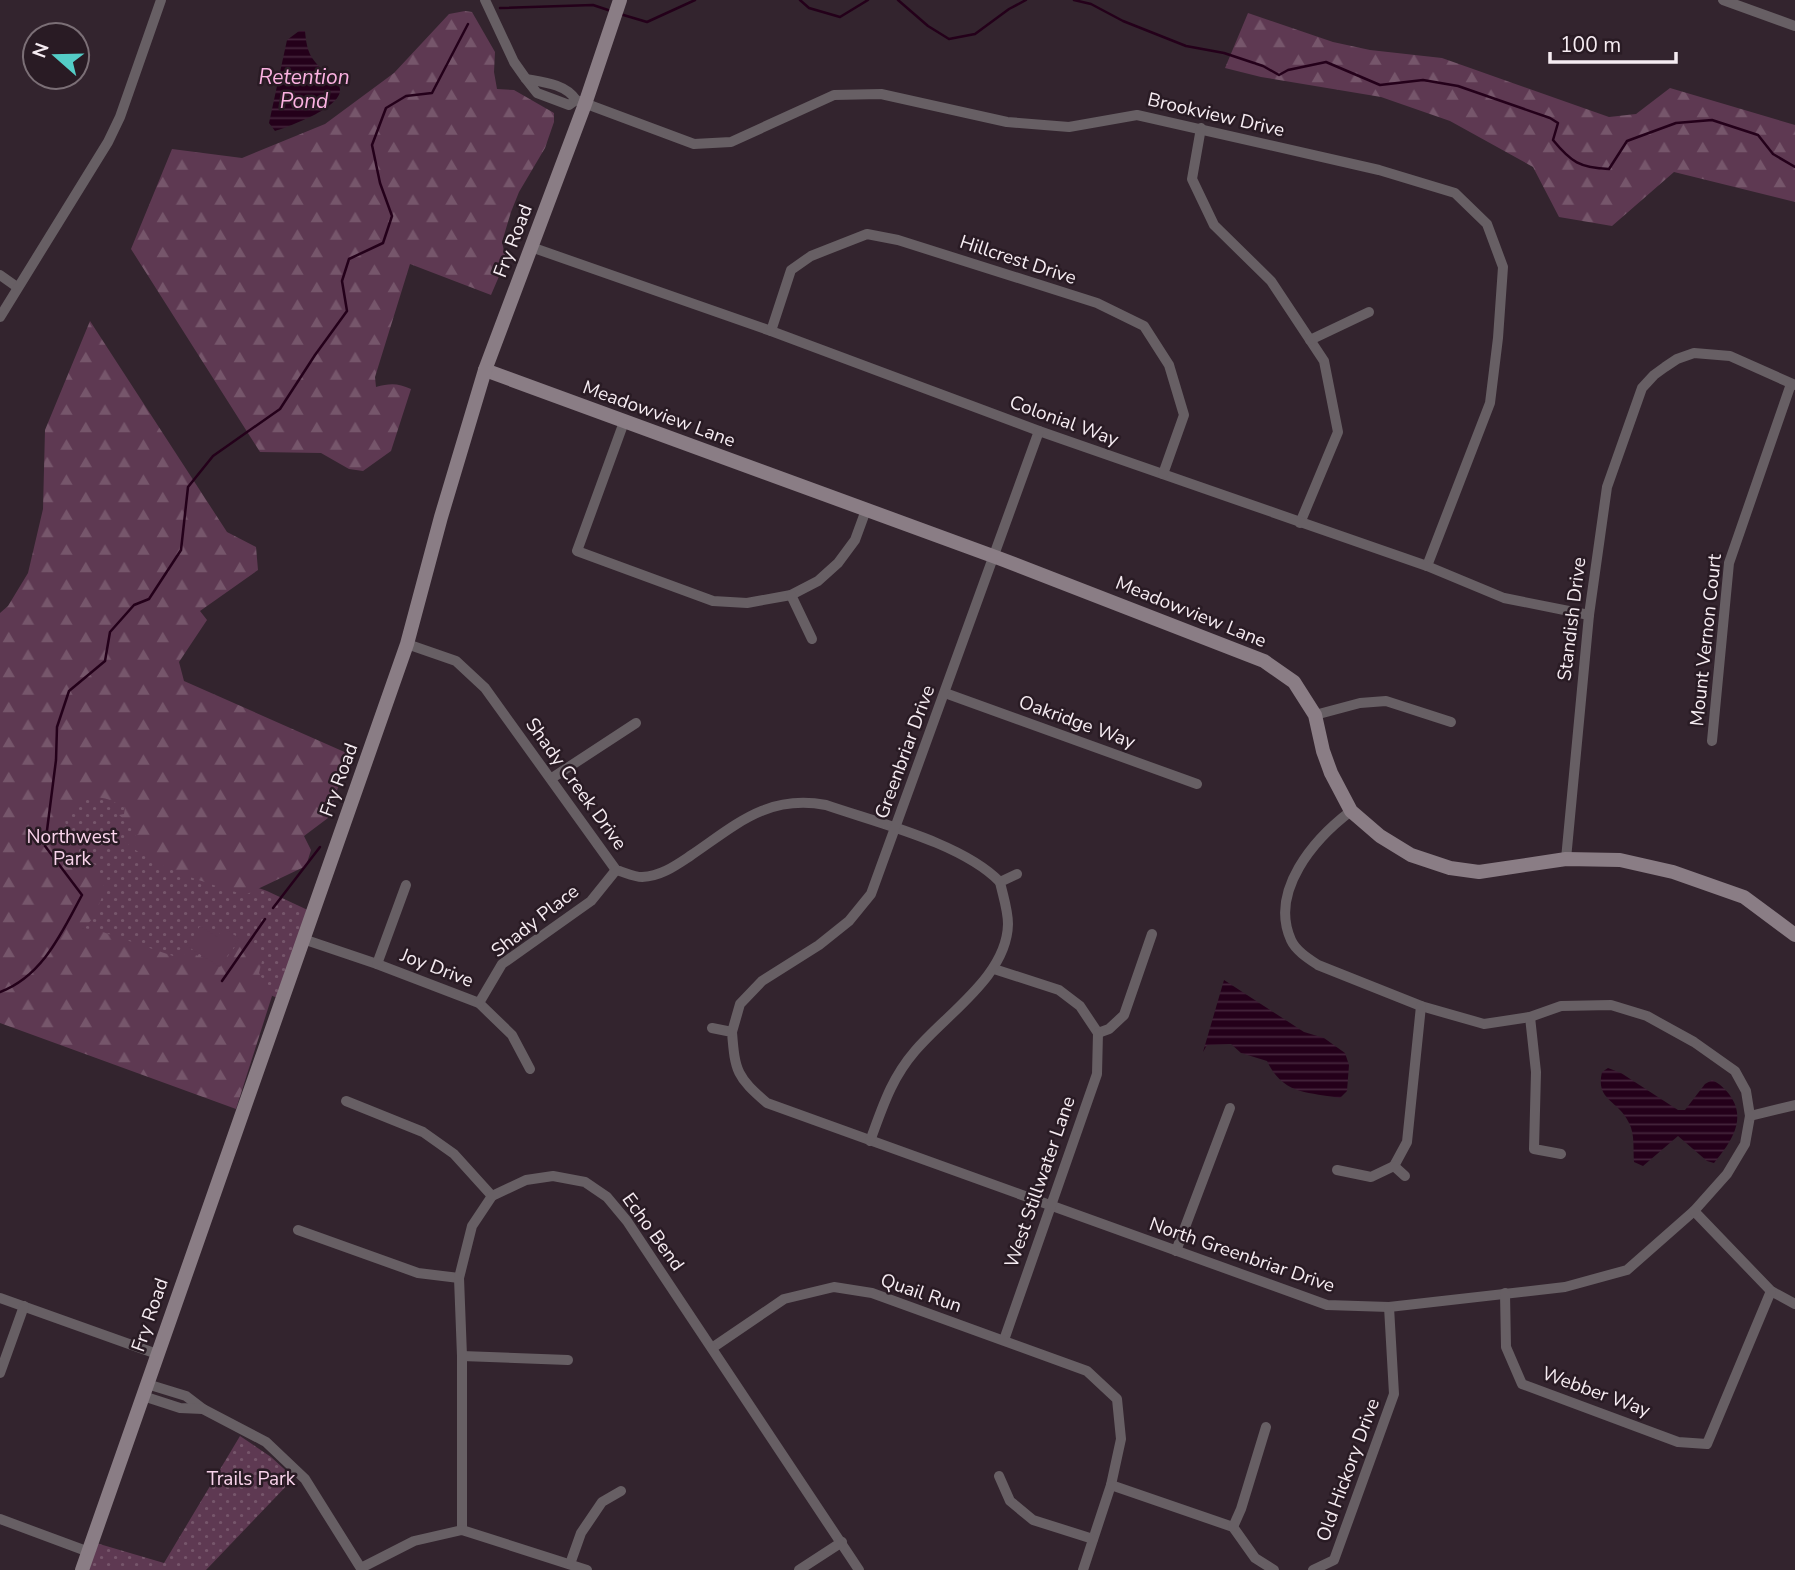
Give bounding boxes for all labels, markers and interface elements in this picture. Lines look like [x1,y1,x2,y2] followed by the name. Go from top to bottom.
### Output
[21,21,91,91] north arrow
[1550,21,1676,65] scale bar
[1560,31,1621,59] text: 100 m
[26,39,56,62] text: N
[258,63,350,115] water label: Retention Pond
[1145,87,1287,143] street label: Brookview Drive
[487,201,539,281] street label: Fry Road
[956,229,1080,291] street label: Hillcrest Drive
[579,374,739,454] street label: Meadowview Lane
[1006,389,1122,453] street label: Colonial Way
[1684,552,1728,727] street label: Mount Vernon Court
[1552,556,1592,682] street label: Standish Drive
[1112,570,1270,654] street label: Meadowview Lane
[869,681,941,823] street label: Greenbriar Drive
[1015,689,1139,755] street label: Oakridge Way
[519,713,633,855] street label: Shady Creek Drive
[314,740,364,820] street label: Fry Road
[27,824,118,872] park label: Northwest Park
[486,879,584,963] street label: Shady Place
[396,942,477,994] street label: Joy Drive
[998,1093,1082,1271] street label: West Stillwater Lane
[616,1188,690,1276] street label: Echo Bend
[1146,1211,1338,1299] street label: North Greenbriar Drive
[877,1267,965,1319] street label: Quail Run
[125,1275,175,1355] street label: Fry Road
[1538,1360,1654,1424] street label: Webber Way
[1310,1395,1386,1545] street label: Old Hickory Drive
[207,1466,296,1492] park label: Trails Park

